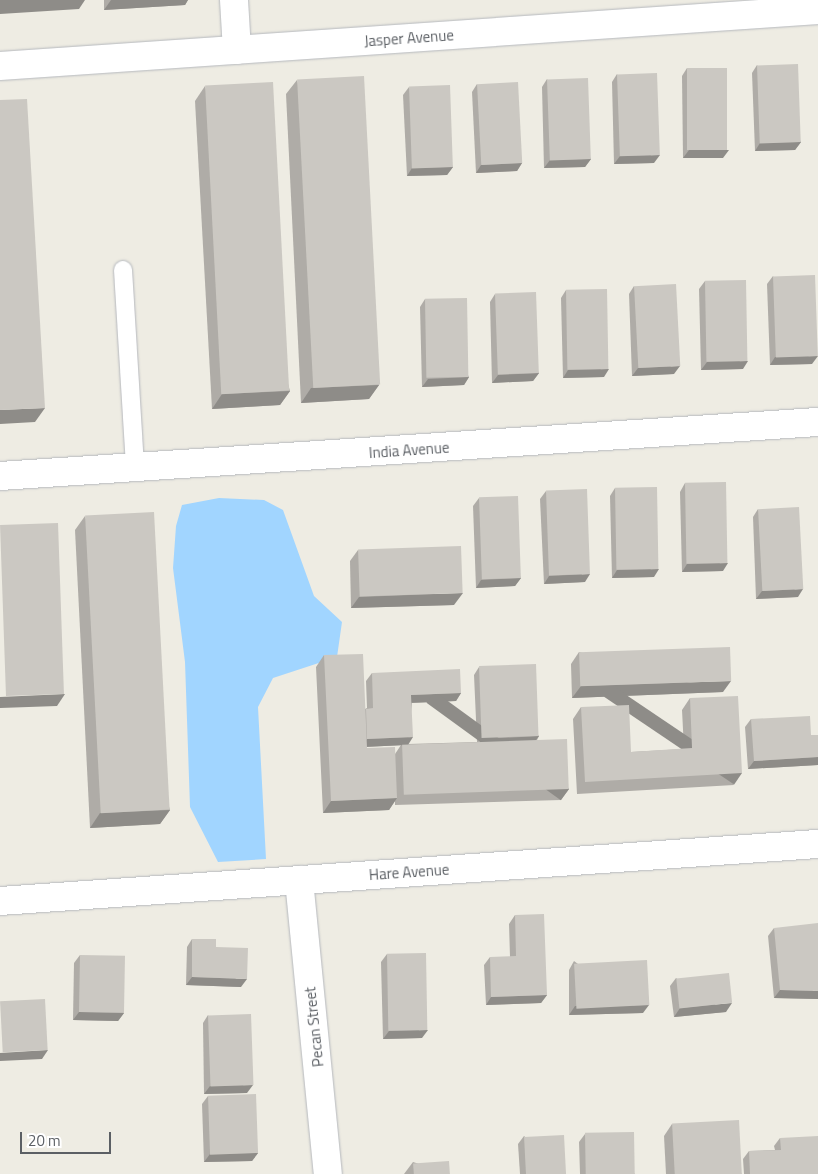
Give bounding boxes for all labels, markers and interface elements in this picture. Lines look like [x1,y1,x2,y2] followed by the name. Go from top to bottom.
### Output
[364,26,454,50] street label: Jasper Avenue
[368,438,450,462] street label: India Avenue
[368,860,450,884] street label: Hare Avenue
[301,986,327,1068] street label: Pecan Street
[22,1122,114,1154] scale bar
[28,1129,61,1152] text: 20 m

